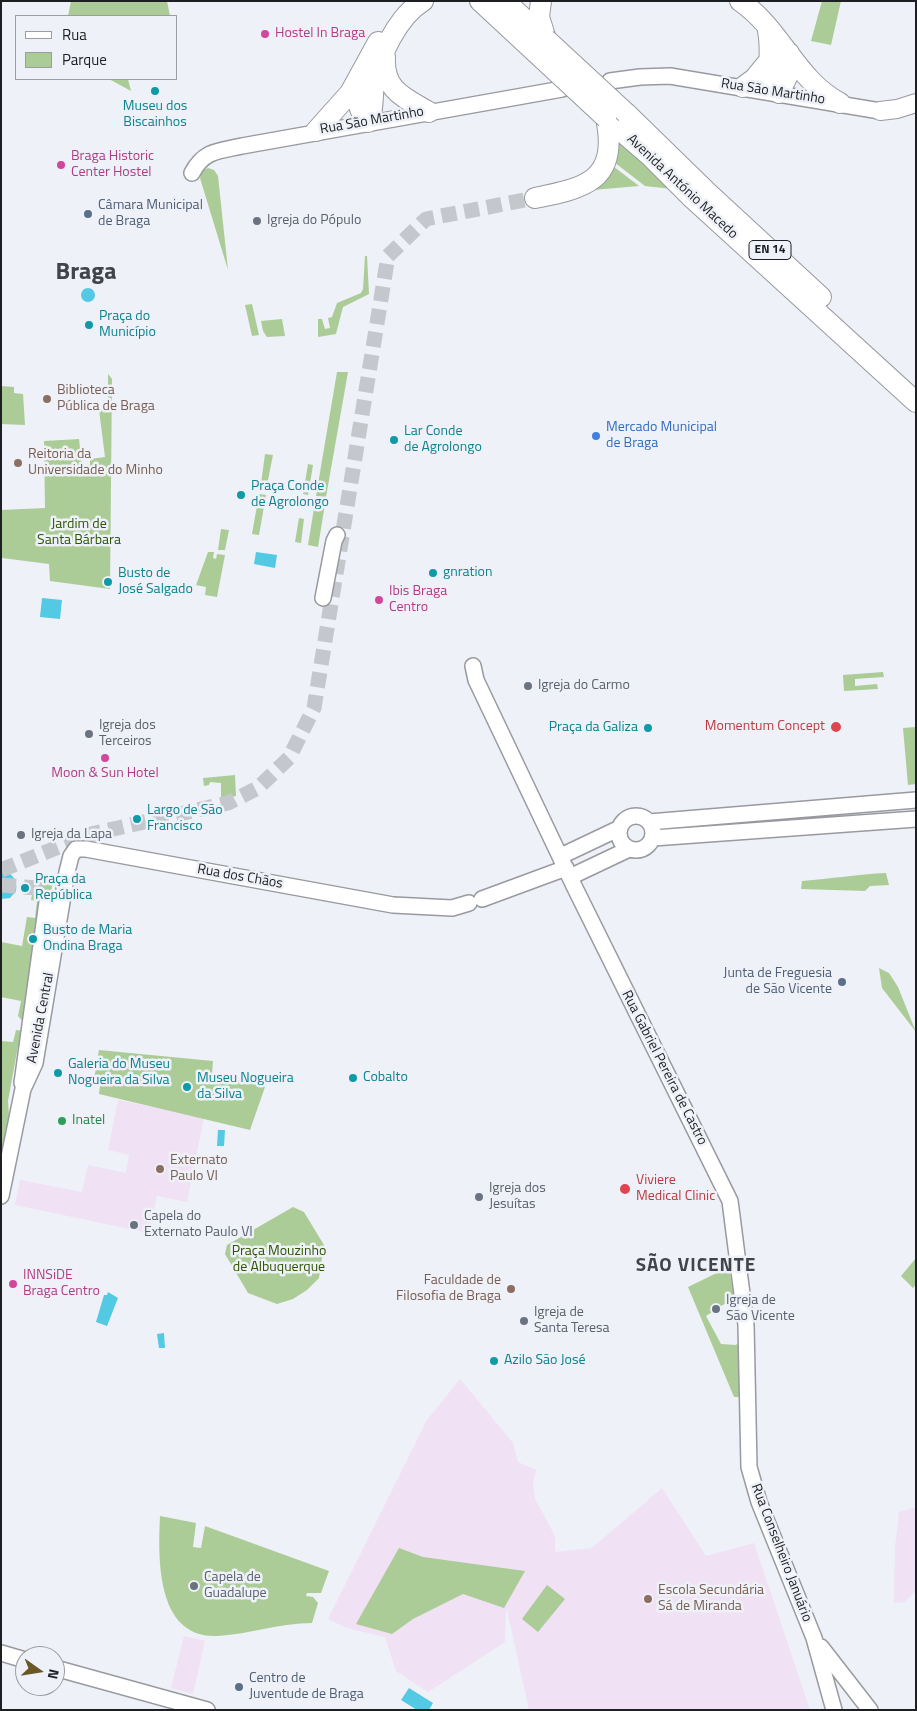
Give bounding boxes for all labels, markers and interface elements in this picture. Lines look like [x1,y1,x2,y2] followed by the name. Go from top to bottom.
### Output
[15,15,178,80] legend
[62,23,87,46] text: Rua
[275,26,365,42] place label: Hostel In Braga
[259,28,271,40] marker: Hostel In Braga
[62,48,107,71] text: Parque
[720,75,826,109] street label: Rua São Martinho
[149,85,161,97] marker: Museu dos Biscainhos
[123,99,187,132] place label: Museu dos Biscainhos
[319,104,425,138] street label: Rua São Martinho
[623,131,741,243] street label: Avenida António Macedo
[71,149,154,182] place label: Braga Historic Center Hostel
[55,159,67,171] marker: Braga Historic Center Hostel
[98,198,203,230] place label: Câmara Municipal de Braga
[82,208,94,220] marker: Câmara Municipal de Braga
[267,213,361,229] place label: Igreja do Pópulo
[251,215,263,227] marker: Igreja do Pópulo
[749,240,791,260] road number: EN 14
[56,259,116,287] district label: Braga
[99,309,156,342] place label: Praça do Município
[83,319,95,331] marker: Praça do Município
[57,383,155,416] place label: Biblioteca Pública de Braga
[41,393,53,405] marker: Biblioteca Pública de Braga
[606,420,717,452] place label: Mercado Municipal de Braga
[404,424,482,457] place label: Lar Conde de Agrolongo
[590,430,602,442] marker: Mercado Municipal de Braga
[388,434,400,446] marker: Lar Conde de Agrolongo
[28,447,163,480] place label: Reitoria da Universidade do Minho
[12,457,24,469] marker: Reitoria da Universidade do Minho
[251,479,329,512] place label: Praça Conde de Agrolongo
[235,489,247,501] marker: Praça Conde de Agrolongo
[37,517,121,550] park label: Jardim de Santa Bárbara
[443,565,492,581] place label: gnration
[118,566,193,598] place label: Busto de José Salgado
[427,567,439,579] marker: gnration
[102,576,114,588] marker: Busto de José Salgado
[389,584,447,616] place label: Ibis Braga Centro
[373,594,385,606] marker: Ibis Braga Centro
[538,678,630,694] place label: Igreja do Carmo
[522,680,534,692] marker: Igreja do Carmo
[99,718,156,750] place label: Igreja dos Terceiros
[705,719,825,735] place label: Momentum Concept
[549,720,638,736] place label: Praça da Galiza
[829,720,843,734] marker: Momentum Concept
[642,722,654,734] marker: Praça da Galiza
[83,728,95,740] marker: Igreja dos Terceiros
[99,752,111,764] marker: Moon & Sun Hotel
[51,766,159,782] place label: Moon & Sun Hotel
[147,803,223,836] place label: Largo de São Francisco
[131,813,143,825] marker: Largo de São Francisco
[31,827,112,843] place label: Igreja da Lapa
[15,829,27,841] marker: Igreja da Lapa
[196,861,284,893] street label: Rua dos Chãos
[35,872,92,904] place label: Praça da República
[19,882,31,894] marker: Praça da República
[43,923,132,956] place label: Busto de Maria Ondina Braga
[27,933,39,945] marker: Busto de Maria Ondina Braga
[723,966,832,999] place label: Junta de Freguesia de São Vicente
[24,971,58,1065] street label: Avenida Central
[836,976,848,988] marker: Junta de Freguesia de São Vicente
[618,988,710,1148] street label: Rua Gabriel Pereira de Castro
[68,1057,170,1090] place label: Galeria do Museu Nogueira da Silva
[52,1067,64,1079] marker: Galeria do Museu Nogueira da Silva
[363,1070,408,1086] place label: Cobalto
[197,1071,294,1104] place label: Museu Nogueira da Silva
[347,1072,359,1084] marker: Cobalto
[181,1081,193,1093] marker: Museu Nogueira da Silva
[72,1113,105,1129] place label: Inatel
[56,1115,68,1127] marker: Inatel
[170,1153,228,1186] place label: Externato Paulo VI
[154,1163,166,1175] marker: Externato Paulo VI
[636,1173,715,1206] place label: Viviere Medical Clinic
[489,1181,546,1214] place label: Igreja dos Jesuítas
[618,1182,632,1196] marker: Viviere Medical Clinic
[473,1191,485,1203] marker: Igreja dos Jesuítas
[144,1209,253,1242] place label: Capela do Externato Paulo VI
[128,1219,140,1231] marker: Capela do Externato Paulo VI
[232,1244,326,1276] park label: Praça Mouzinho de Albuquerque
[634,1255,758,1277] district label: SÃO VICENTE
[23,1268,100,1300] place label: INNSiDE Braga Centro
[396,1273,501,1305] place label: Faculdade de Filosofia de Braga
[7,1278,19,1290] marker: INNSiDE Braga Centro
[505,1283,517,1295] marker: Faculdade de Filosofia de Braga
[726,1293,795,1325] place label: Igreja de São Vicente
[710,1303,722,1315] marker: Igreja de São Vicente
[534,1305,610,1338] place label: Igreja de Santa Teresa
[518,1315,530,1327] marker: Igreja de Santa Teresa
[504,1353,586,1369] place label: Azilo São José
[488,1355,500,1367] marker: Azilo São José
[747,1482,815,1624] street label: Rua Conselheiro Januário
[204,1570,267,1602] place label: Capela de Guadalupe
[188,1580,200,1592] marker: Capela de Guadalupe
[658,1583,764,1615] place label: Escola Secundária Sá de Miranda
[642,1593,654,1605] marker: Escola Secundária Sá de Miranda
[15,1646,65,1696] north arrow
[43,1667,65,1681] text: N
[249,1671,364,1704] place label: Centro de Juventude de Braga
[233,1681,245,1693] marker: Centro de Juventude de Braga

